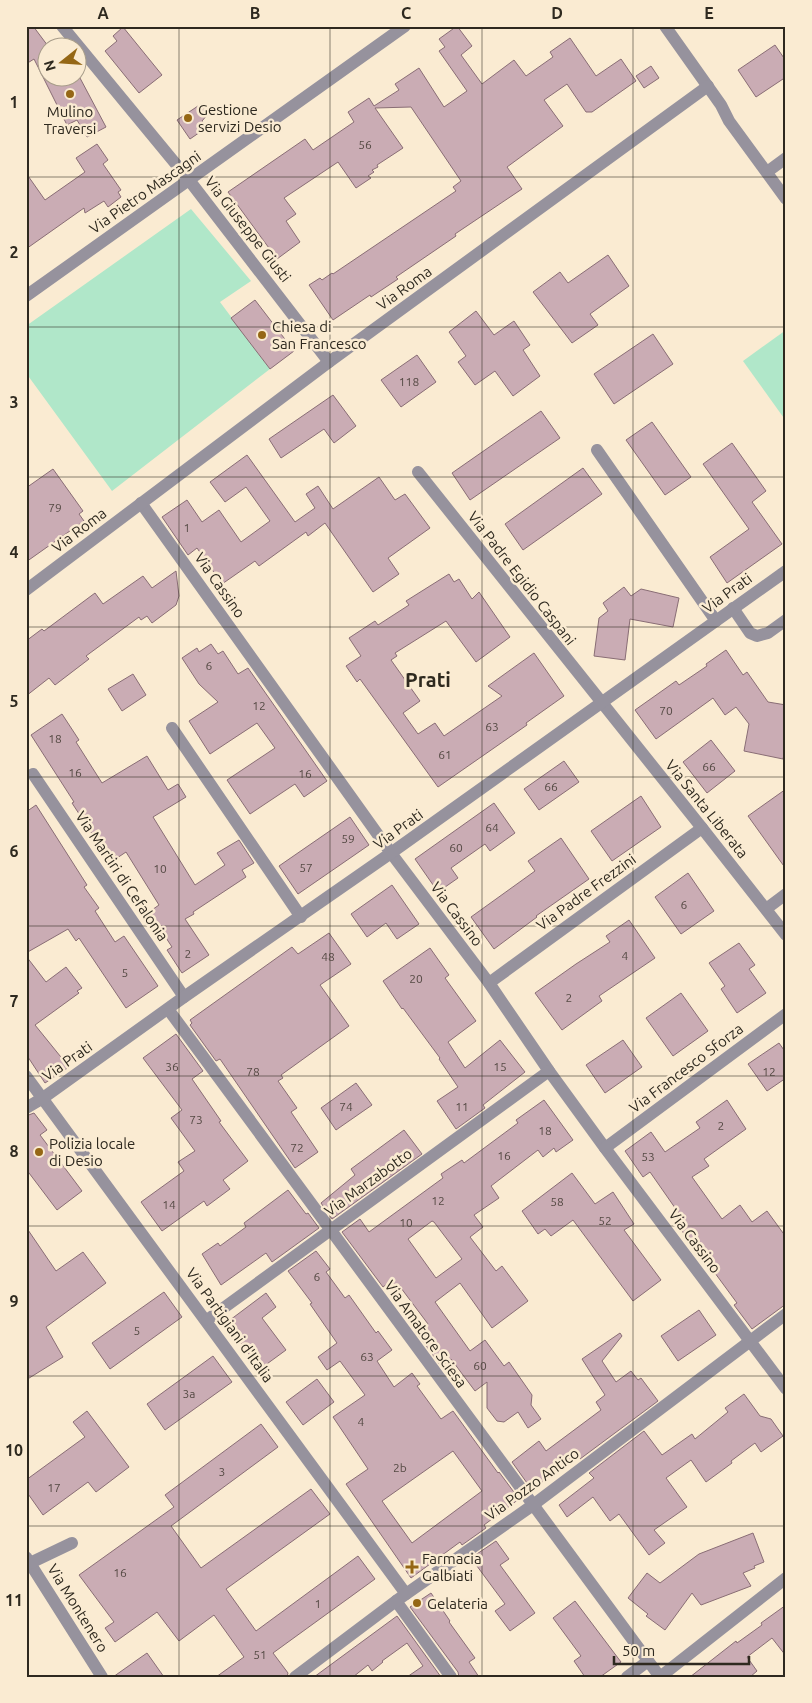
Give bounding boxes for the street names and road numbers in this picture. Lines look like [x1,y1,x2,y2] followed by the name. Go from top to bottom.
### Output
[86,147,204,237] street label: Via Pietro Mascagni
[202,173,294,285] street label: Via Giuseppe Giusti
[373,262,435,314] street label: Via Roma
[49,504,109,556] street label: Via Roma
[465,508,579,648] street label: Via Padre Egidio Caspani
[191,549,249,621] street label: Via Cassino
[699,569,755,617] street label: Via Prati
[662,757,752,861] street label: Via Santa Liberata
[370,805,426,853] street label: Via Prati
[72,808,172,944] street label: Via Martiri di Cefalonia
[533,850,639,934] street label: Via Padre Frezzini
[427,879,487,949] street label: Via Cassino
[626,1020,746,1116] street label: Via Francesco Sforza
[39,1038,95,1084] street label: Via Prati
[321,1145,415,1219] street label: Via Marzabotto
[665,1206,725,1276] street label: Via Cassino
[183,1264,277,1386] street label: Via Partigiani d'Italia
[381,1277,471,1391] street label: Via Amatore Sciesa
[482,1444,582,1524] street label: Via Pozzo Antico
[44,1561,112,1655] street label: Via Montenero

